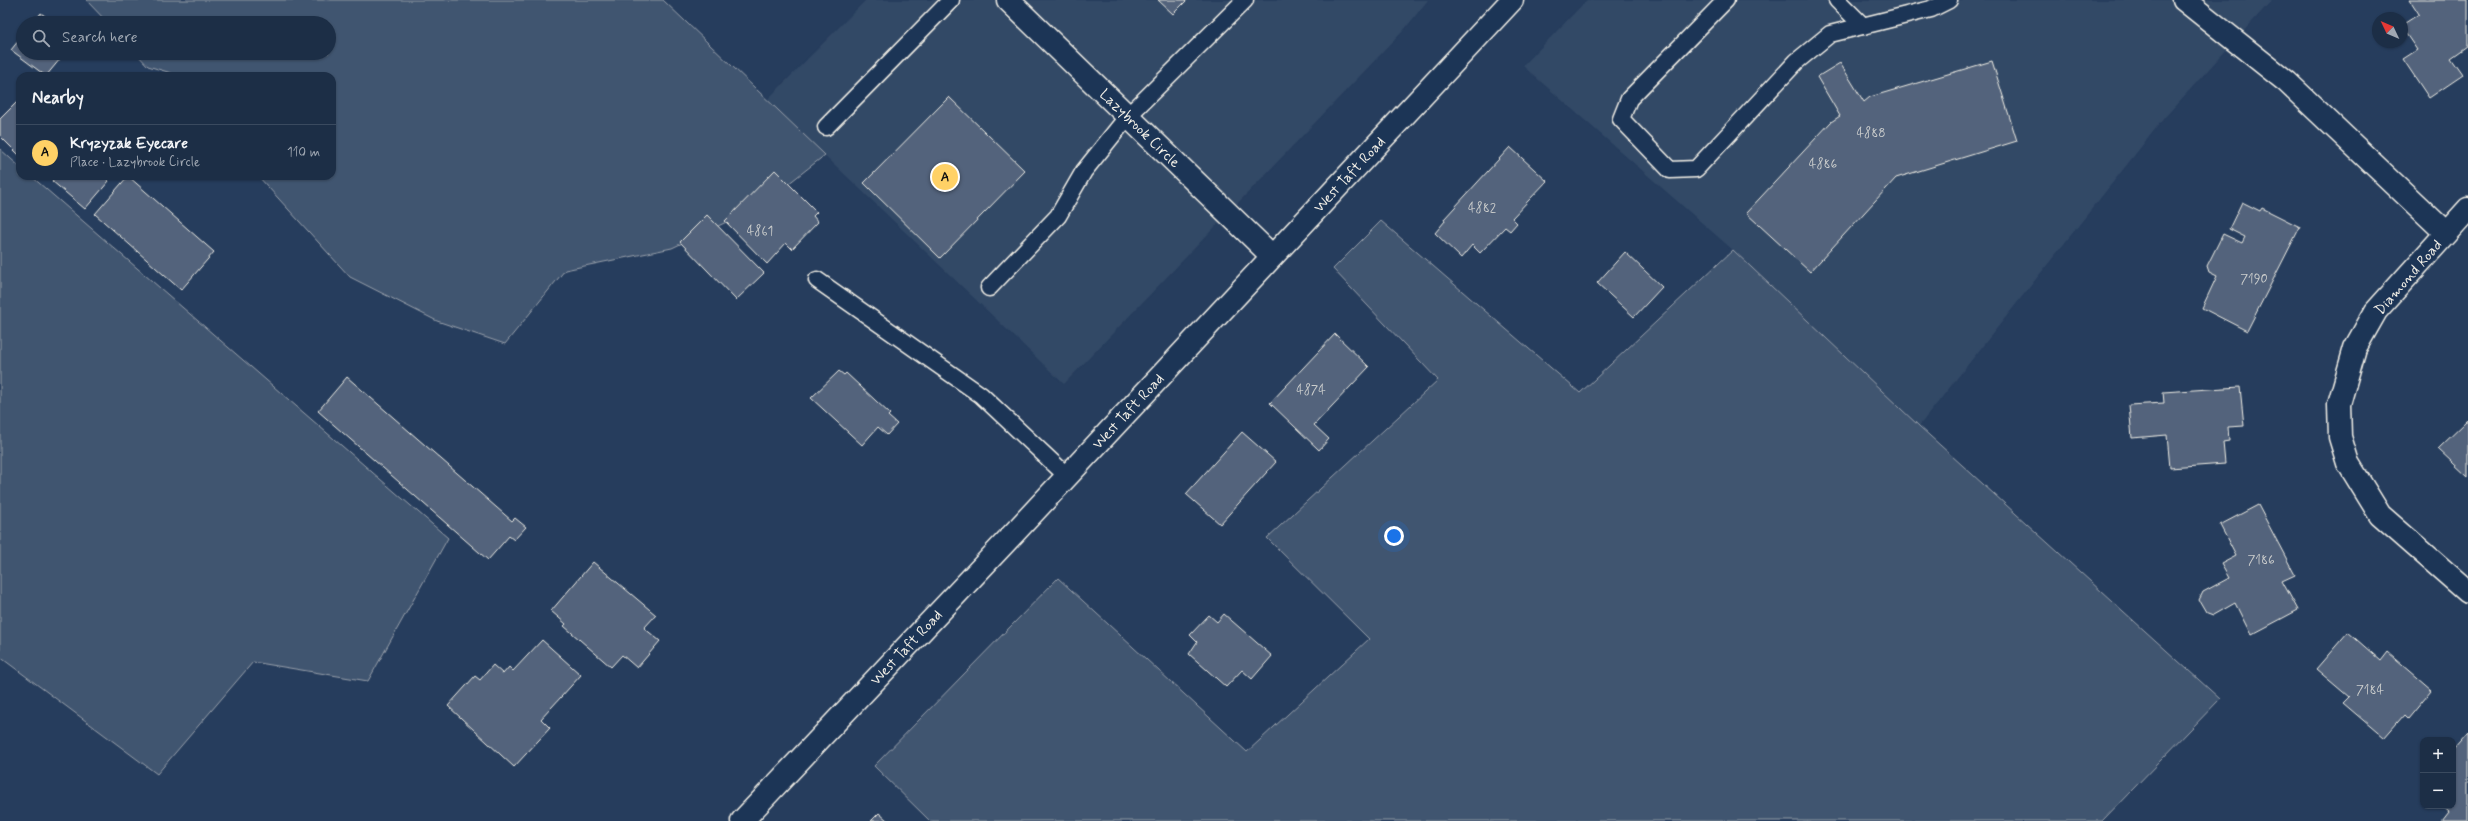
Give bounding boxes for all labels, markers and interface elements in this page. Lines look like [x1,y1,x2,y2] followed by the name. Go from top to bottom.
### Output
[2372,12,2408,48] north arrow
[16,16,336,60] search box
[30,27,52,49] icon: search
[62,28,138,48] text: Search here
[1095,85,1184,173] street label: Lazybrook Circle
[32,87,84,109] text: Nearby
[1856,125,1886,142] house number: 4888
[1309,133,1390,217] street label: West Taft Road
[70,134,188,154] text: Kryzyzak Eyecare
[41,144,49,161] text: A
[287,144,320,161] text: 110 m
[70,154,200,171] text: Place · Lazybrook Circle
[1809,156,1838,173] house number: 4886
[932,162,958,192] pin: A
[1468,200,1497,217] house number: 4882
[747,223,773,240] house number: 4861
[2370,236,2447,320] street label: Diamond Road
[2240,271,2268,288] house number: 7190
[1088,370,1169,454] street label: West Taft Road
[1296,382,1326,399] house number: 4874
[1384,526,1404,546] your location
[2247,552,2275,569] house number: 7186
[866,606,947,690] street label: West Taft Road
[2356,682,2384,699] house number: 7184
[2420,737,2456,809] map controls
[2420,737,2456,773] button: +
[2420,773,2456,809] button: −

